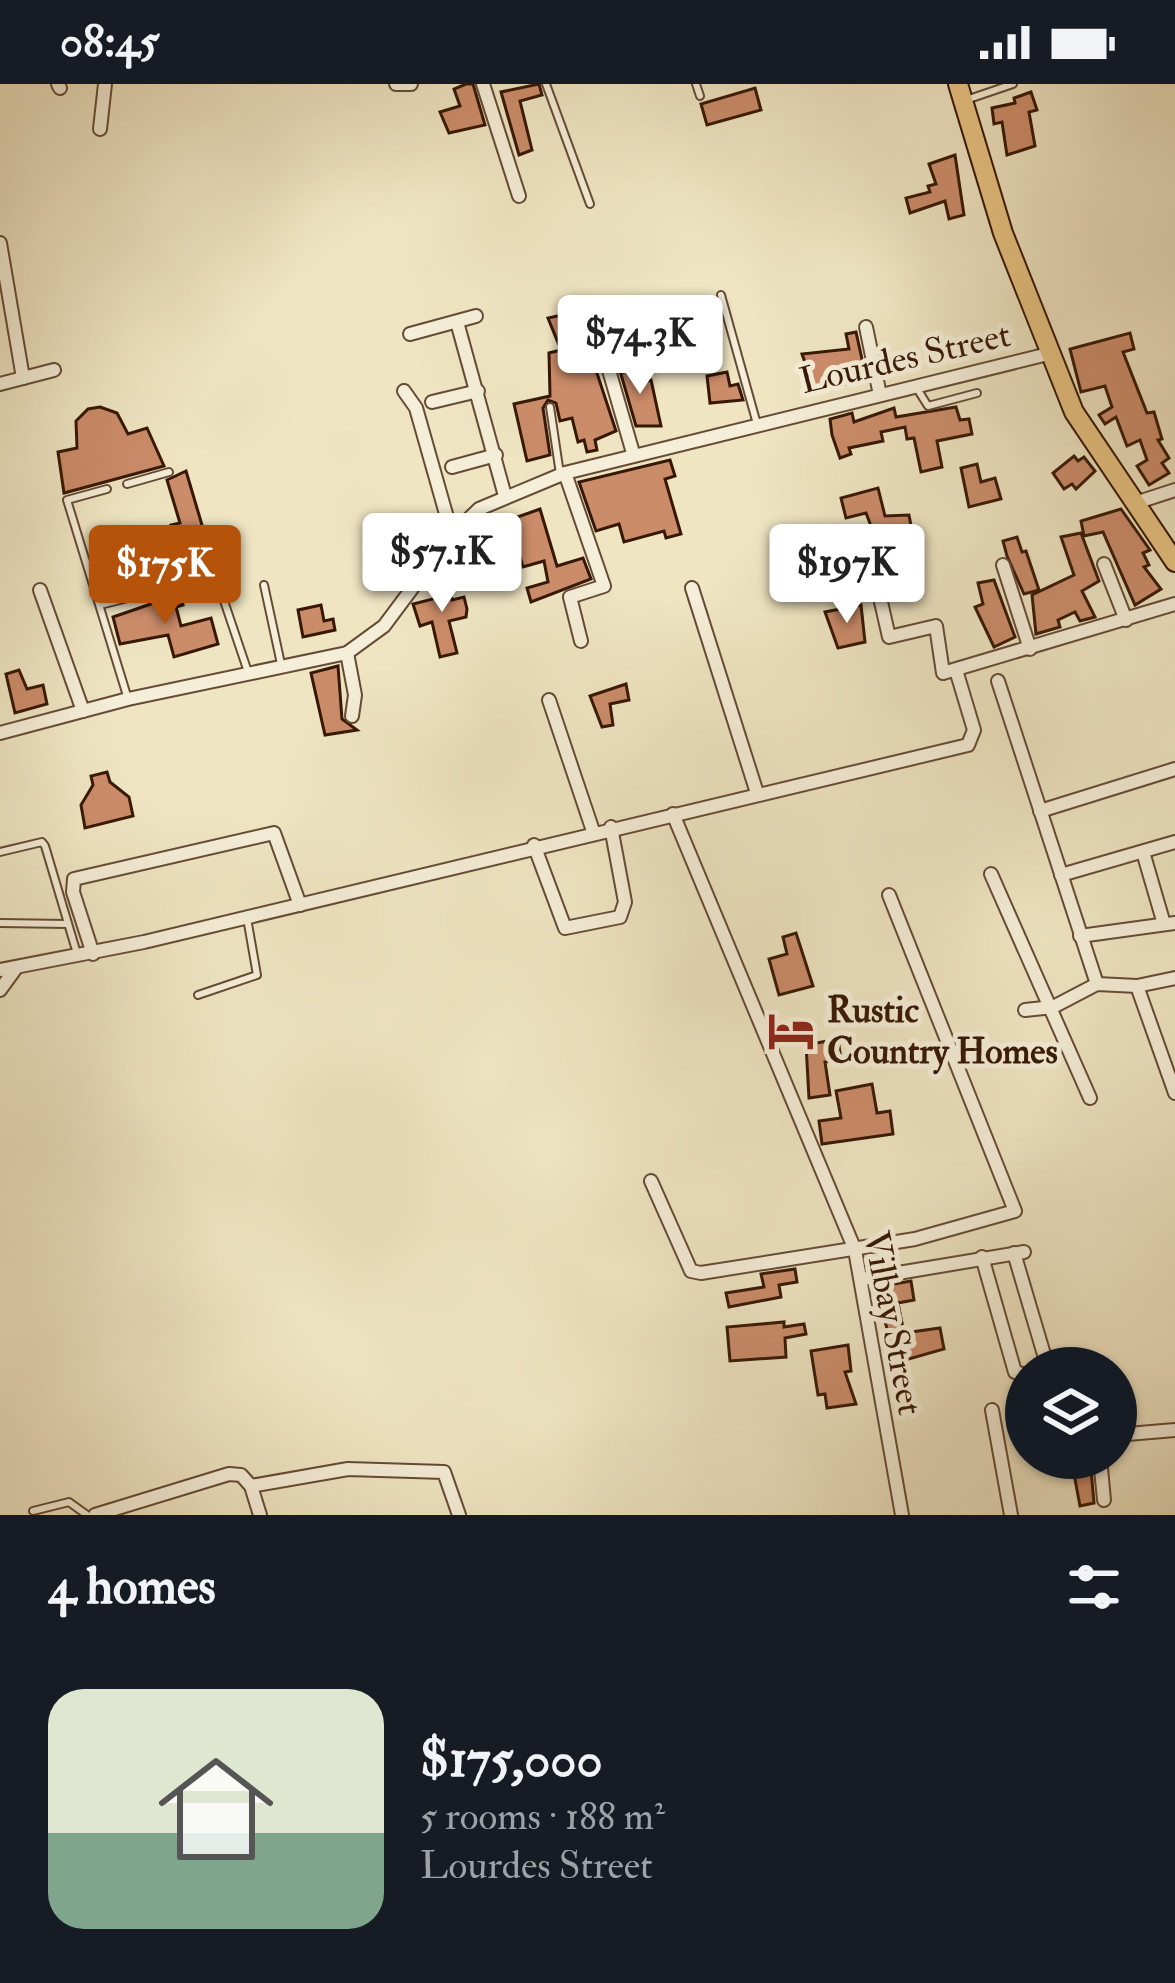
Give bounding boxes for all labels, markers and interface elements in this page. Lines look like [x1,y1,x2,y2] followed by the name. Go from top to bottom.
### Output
[60,14,159,70] text: 08:45
[542,295,738,397] pin: $74.3K
[585,309,695,358] text: $74.3K
[795,312,1015,404] street label: Lourdes Street
[344,513,540,615] pin: $57.1K
[763,524,931,626] pin: $197K
[81,525,249,627] pin: $175K
[389,527,495,576] text: $57.1K
[797,538,898,587] text: $197K
[116,539,214,588] text: $175K
[827,988,1058,1075] place label: Rustic Country Homes
[766,1006,816,1056] hotel icon: Rustic Country Homes
[853,1227,933,1419] street label: Vilbay Street
[1005,1347,1137,1479] map controls
[1005,1347,1137,1479] button: layers
[1061,1554,1127,1620] icon: filters
[48,1555,216,1619] text: 4 homes
[420,1728,603,1792] text: $175,000
[144,1737,288,1881] icon: home
[420,1792,665,1841] text: 5 rooms · 188 m²
[420,1841,653,1890] text: Lourdes Street

